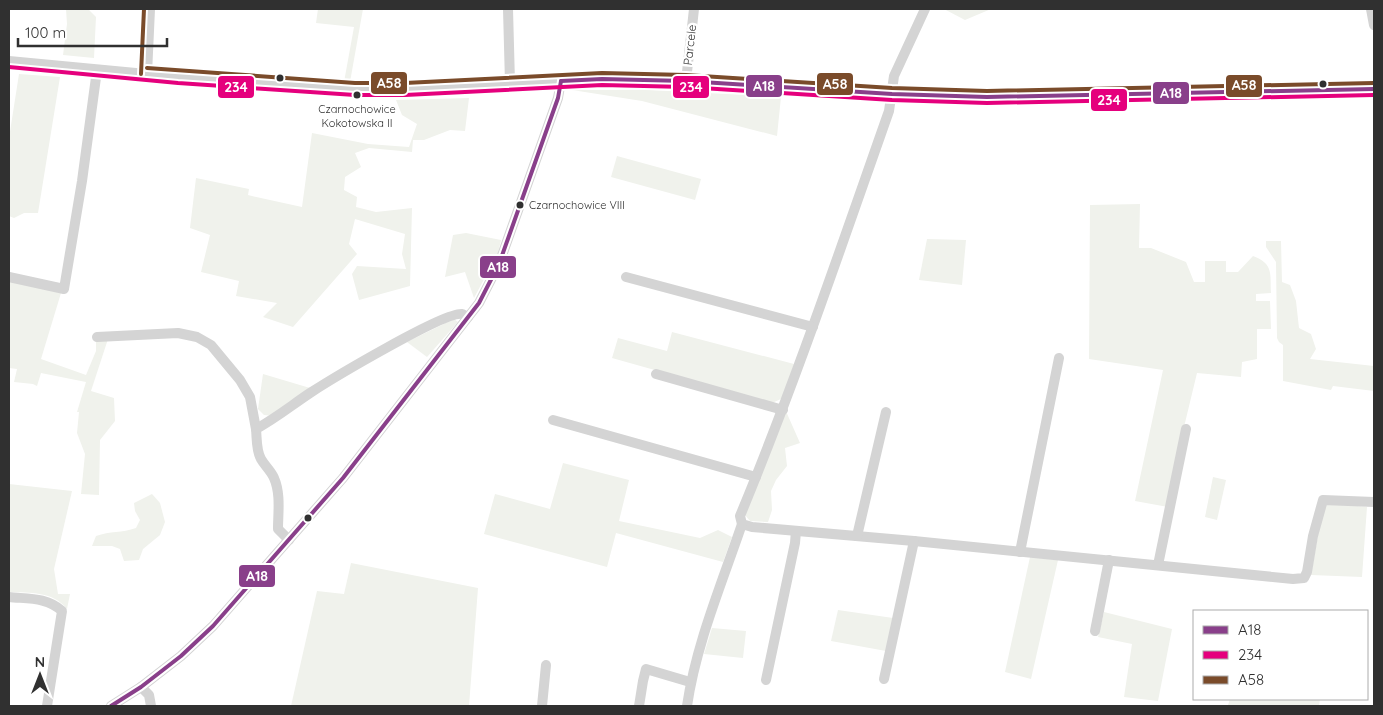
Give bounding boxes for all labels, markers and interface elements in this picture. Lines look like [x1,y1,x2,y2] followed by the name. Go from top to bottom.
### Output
[18,15,166,47] scale bar
[25,23,66,42] text: 100 m
[680,23,699,66] street label: Parcele
[370,71,408,95] line badge: A58
[816,72,854,96] line badge: A58
[275,73,285,83] unlabelled marker
[377,74,402,92] text: A58
[745,74,783,98] line badge: A18
[1225,74,1263,98] line badge: A58
[217,75,255,99] line badge: 234
[672,75,710,99] line badge: 234
[823,75,848,93] text: A58
[1232,76,1257,94] text: A58
[753,77,775,95] text: A18
[224,78,248,96] text: 234
[679,78,703,96] text: 234
[1318,79,1328,89] unlabelled marker
[1152,81,1190,105] line badge: A18
[1160,84,1182,102] text: A18
[1090,88,1128,112] line badge: 234
[352,90,362,100] marker: Czarnochowice Kokotowska II
[1097,91,1121,109] text: 234
[318,102,396,130] place label: Czarnochowice Kokotowska II
[529,198,625,212] place label: Czarnochowice VIII
[515,200,525,210] marker: Czarnochowice VIII
[479,255,517,279] line badge: A18
[487,258,509,276] text: A18
[303,513,313,523] unlabelled marker
[238,564,276,588] line badge: A18
[246,567,268,585] text: A18
[1193,610,1368,700] legend
[1238,620,1261,639] text: A18
[1238,645,1262,664] text: 234
[15,650,65,700] north arrow
[35,653,45,671] text: N
[1238,670,1264,689] text: A58

